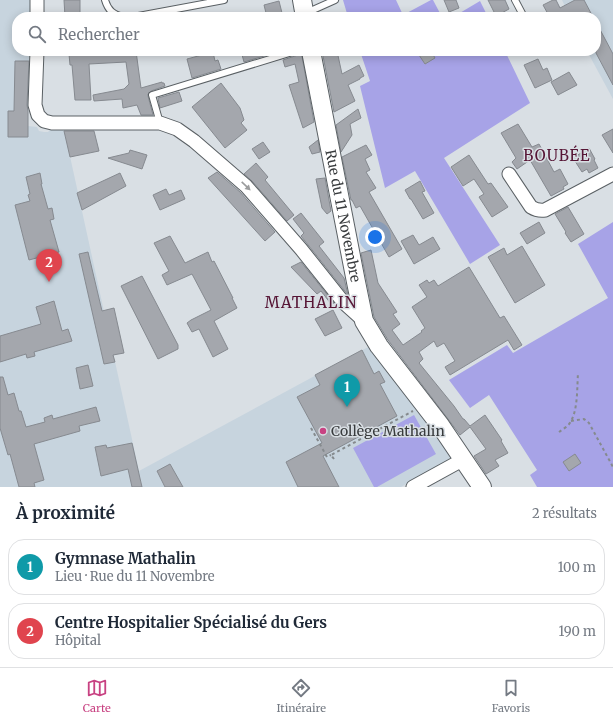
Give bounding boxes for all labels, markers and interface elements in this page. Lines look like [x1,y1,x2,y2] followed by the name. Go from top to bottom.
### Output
[12,12,601,56] search box
[26,23,48,45] icon: search
[58,25,140,44] text: Rechercher
[523,145,591,165] district label: BOUBÉE
[321,148,365,284] street label: Rue du 11 Novembre
[241,181,251,191] one-way arrow
[365,227,385,247] your location
[36,249,62,282] pin: 2
[265,293,357,312] district label: MATHALIN
[334,374,360,407] pin: 1
[331,422,445,440] place label: Collège Mathalin
[318,426,328,436] marker: Collège Mathalin
[16,502,115,524] text: À proximité
[532,505,597,522] text: 2 résultats
[55,549,196,568] text: Gymnase Mathalin
[27,559,33,576] text: 1
[558,559,596,576] text: 100 m
[55,568,214,585] text: Lieu · Rue du 11 Novembre
[55,613,327,632] text: Centre Hospitalier Spécialisé du Gers
[26,623,34,640] text: 2
[559,623,596,640] text: 190 m
[55,632,101,649] text: Hôpital
[83,677,111,715] tab: Carte
[277,677,326,715] tab: Itinéraire
[492,677,530,715] tab: Favoris

